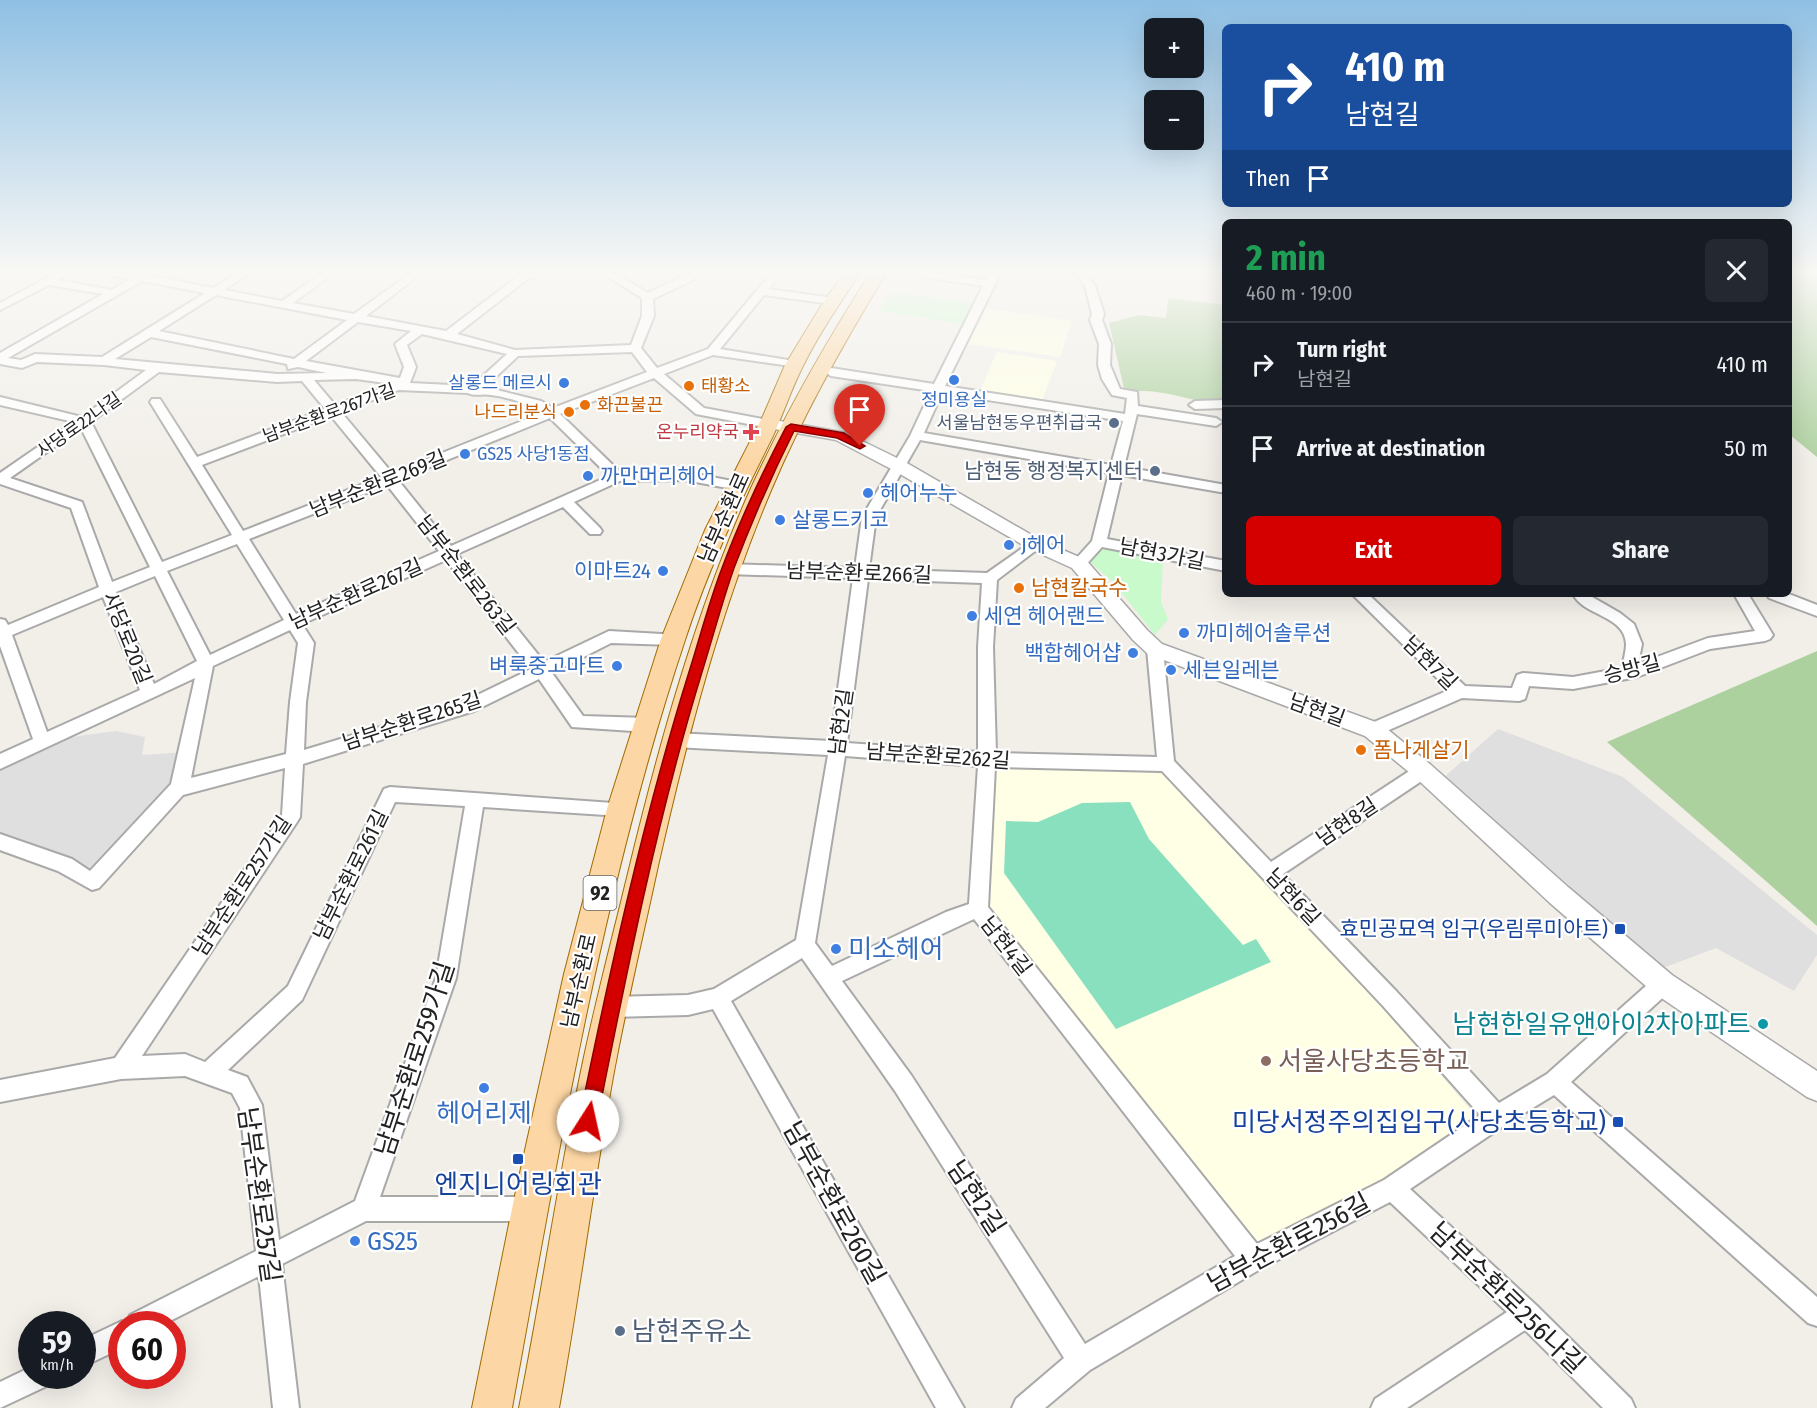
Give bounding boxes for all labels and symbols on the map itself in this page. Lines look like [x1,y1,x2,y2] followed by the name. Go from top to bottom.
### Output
[448,372,552,394] place label: 살롱드 메르시
[947,373,961,387] marker: 정미용실
[701,375,751,397] place label: 태황소
[557,376,571,390] marker: 살롱드 메르시
[260,379,398,447] street label: 남부순환로267가길
[682,379,696,393] marker: 태황소
[834,384,885,446] pin
[32,388,126,462] street label: 사당로22나길
[921,389,987,411] place label: 정미용실
[597,394,663,416] place label: 화끈불끈
[578,398,592,412] marker: 화끈불끈
[474,401,557,423] place label: 나드리분식
[562,405,576,419] marker: 나드리분식
[936,412,1102,434] place label: 서울남현동우편취급국
[1107,416,1121,430] marker: 서울남현동우편취급국
[656,421,739,443] place label: 온누리약국
[744,425,758,439] marker: 온누리약국
[477,443,590,465] place label: GS25 사당1동점
[306,445,450,523] street label: 남부순환로269길
[458,447,472,461] marker: GS25 사당1동점
[964,458,1143,484] place label: 남현동 행정복지센터
[600,463,716,489] place label: 까만머리헤어
[1148,464,1162,478] marker: 남현동 행정복지센터
[581,469,595,483] marker: 까만머리헤어
[692,469,756,567] street label: 남부순환로
[880,480,957,506] place label: 헤어누누
[861,486,875,500] marker: 헤어누누
[792,507,889,533] place label: 살롱드키코
[411,510,521,640] street label: 남부순환로263길
[773,513,787,527] marker: 살롱드키코
[1021,532,1065,558] place label: J헤어
[1117,533,1207,575] street label: 남현3가길
[1002,538,1016,552] marker: J헤어
[285,553,427,635] street label: 남부순환로267길
[786,557,932,589] street label: 남부순환로266길
[574,558,651,584] place label: 이마트24
[656,564,670,578] marker: 이마트24
[1031,575,1128,601] place label: 남현칼국수
[1012,581,1026,595] marker: 남현칼국수
[97,588,157,688] street label: 사당로20길
[984,603,1105,629] place label: 세연 헤어랜드
[965,609,979,623] marker: 세연 헤어랜드
[1196,620,1331,646] place label: 까미헤어솔루션
[1177,626,1191,640] marker: 까미헤어솔루션
[1397,630,1463,696] street label: 남현7길
[1024,640,1121,666] place label: 백합헤어샵
[1126,646,1140,660] marker: 백합헤어샵
[1601,649,1663,689] street label: 승방길
[489,653,605,679] place label: 벼룩중고마트
[1183,657,1280,683] place label: 세븐일레븐
[610,659,624,673] marker: 벼룩중고마트
[1164,663,1178,677] marker: 세븐일레븐
[339,686,485,756] street label: 남부순환로265길
[823,687,859,757] street label: 남현2길
[1285,688,1349,732] street label: 남현길
[1373,737,1470,763] place label: 폼나게살기
[865,738,1011,774] street label: 남부순환로262길
[1354,743,1368,757] marker: 폼나게살기
[1311,792,1383,852] street label: 남현8길
[308,805,394,945] street label: 남부순환로261길
[187,811,297,961] street label: 남부순환로257가길
[1260,863,1326,931] street label: 남현6길
[584,876,616,910] road number: 92
[975,911,1037,981] street label: 남현4길
[1340,916,1608,942] place label: 효민공묘역 입구(우림루미아트)
[1613,922,1627,936] marker: 효민공묘역 입구(우림루미아트)
[555,931,603,1031] street label: 남부순환로
[848,934,944,965] place label: 미소헤어
[829,942,843,956] marker: 미소헤어
[369,958,461,1160] street label: 남부순환로259가길
[1452,1009,1751,1040] place label: 남현한일유앤아이2차아파트
[1756,1017,1770,1031] marker: 남현한일유앤아이2차아파트
[1278,1046,1469,1077] place label: 서울사당초등학교
[1259,1054,1273,1068] marker: 서울사당초등학교
[477,1081,491,1095] marker: 헤어리제
[556,1089,620,1153] position arrow
[436,1098,532,1129] place label: 헤어리제
[231,1105,287,1285] street label: 남부순환로257길
[1232,1107,1606,1138] place label: 미당서정주의집입구(사당초등학교)
[1611,1115,1625,1129] marker: 미당서정주의집입구(사당초등학교)
[776,1116,892,1290] street label: 남부순환로260길
[511,1152,525,1166] marker: 엔지니어링회관
[940,1155,1012,1241] street label: 남현2길
[434,1169,602,1200] place label: 엔지니어링회관
[1202,1187,1376,1299] street label: 남부순환로256길
[1423,1216,1591,1380] street label: 남부순환로256나길
[367,1226,418,1257] place label: GS25
[348,1234,362,1248] marker: GS25
[108,1311,186,1389] speed limit sign: 60
[632,1316,752,1347] place label: 남현주유소
[613,1324,627,1338] marker: 남현주유소

